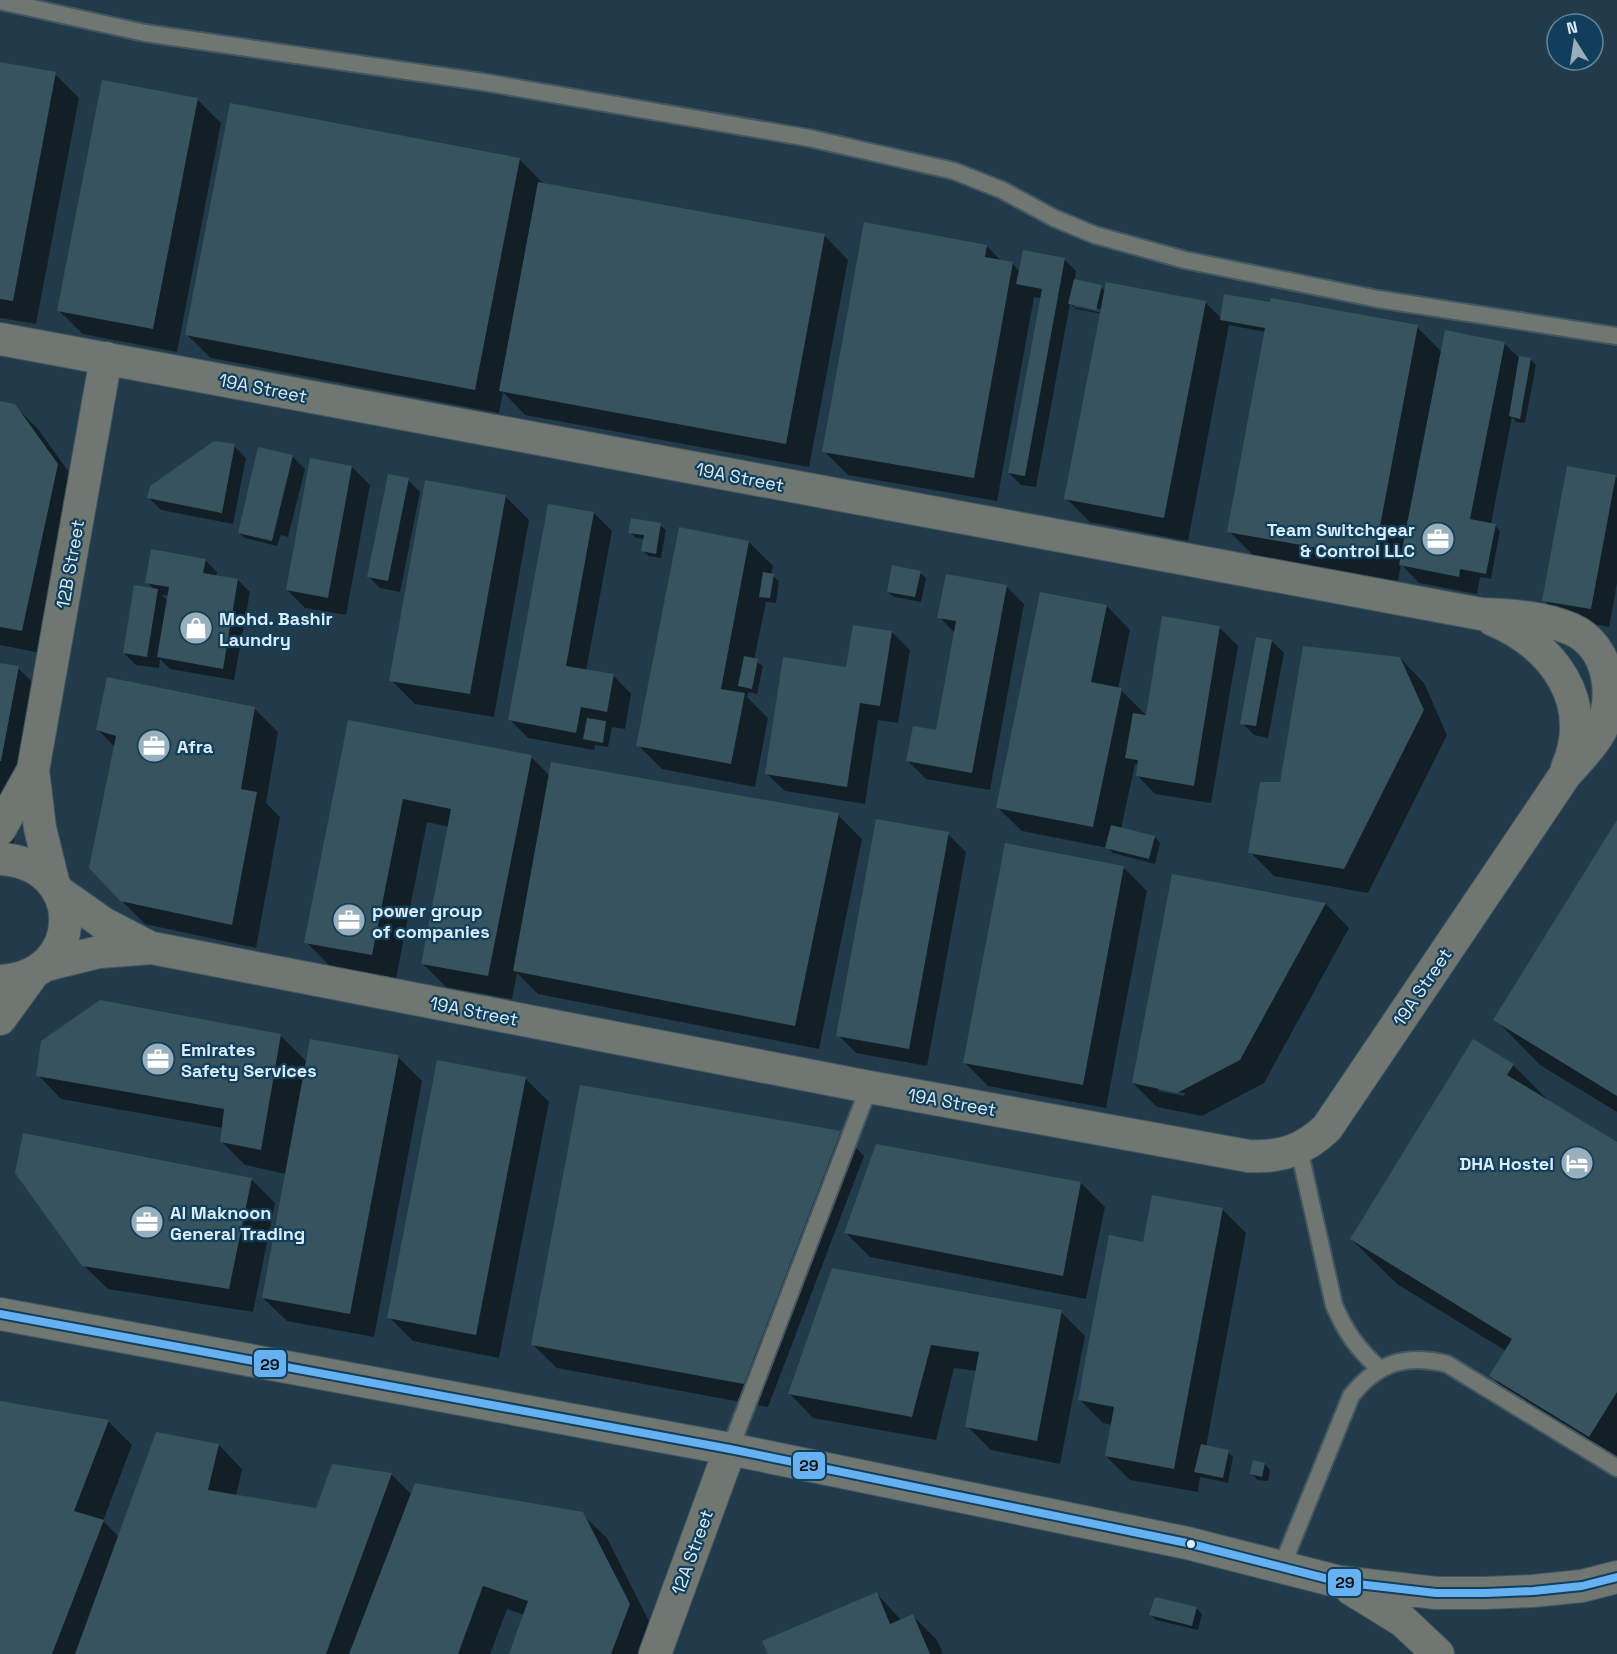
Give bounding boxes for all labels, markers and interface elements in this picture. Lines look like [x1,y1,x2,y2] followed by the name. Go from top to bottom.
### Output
[1545,12,1605,72] north arrow
[1565,16,1579,39] text: N
[217,368,309,408] street label: 19A Street
[694,457,786,497] street label: 19A Street
[51,518,89,610] street label: 12B Street
[1267,518,1415,562] place label: Team Switchgear & Control LLC
[1420,521,1456,557] office icon: Team Switchgear & Control LLC
[219,607,333,651] place label: Mohd. Bashir Laundry
[178,610,214,646] shop icon: Mohd. Bashir Laundry
[136,728,172,764] office icon: Afra
[177,735,214,758] place label: Afra
[372,899,490,943] place label: power group of companies
[331,902,367,938] office icon: power group of companies
[1388,944,1456,1030] street label: 19A Street
[428,991,520,1031] street label: 19A Street
[181,1038,317,1082] place label: Emirates Safety Services
[140,1041,176,1077] office icon: Emirates Safety Services
[906,1083,998,1121] street label: 19A Street
[1559,1145,1595,1181] hotel icon: DHA Hostel
[1459,1152,1554,1175] place label: DHA Hostel
[170,1201,305,1245] place label: Al Maknoon General Trading
[129,1204,165,1240] office icon: Al Maknoon General Trading
[253,1349,287,1378] line badge: 29
[260,1354,280,1375] text: 29
[792,1451,826,1480] line badge: 29
[799,1455,819,1476] text: 29
[666,1506,718,1598] street label: 12A Street
[1185,1538,1197,1550] unlabelled marker
[1327,1568,1362,1597] line badge: 29
[1335,1572,1355,1593] text: 29

